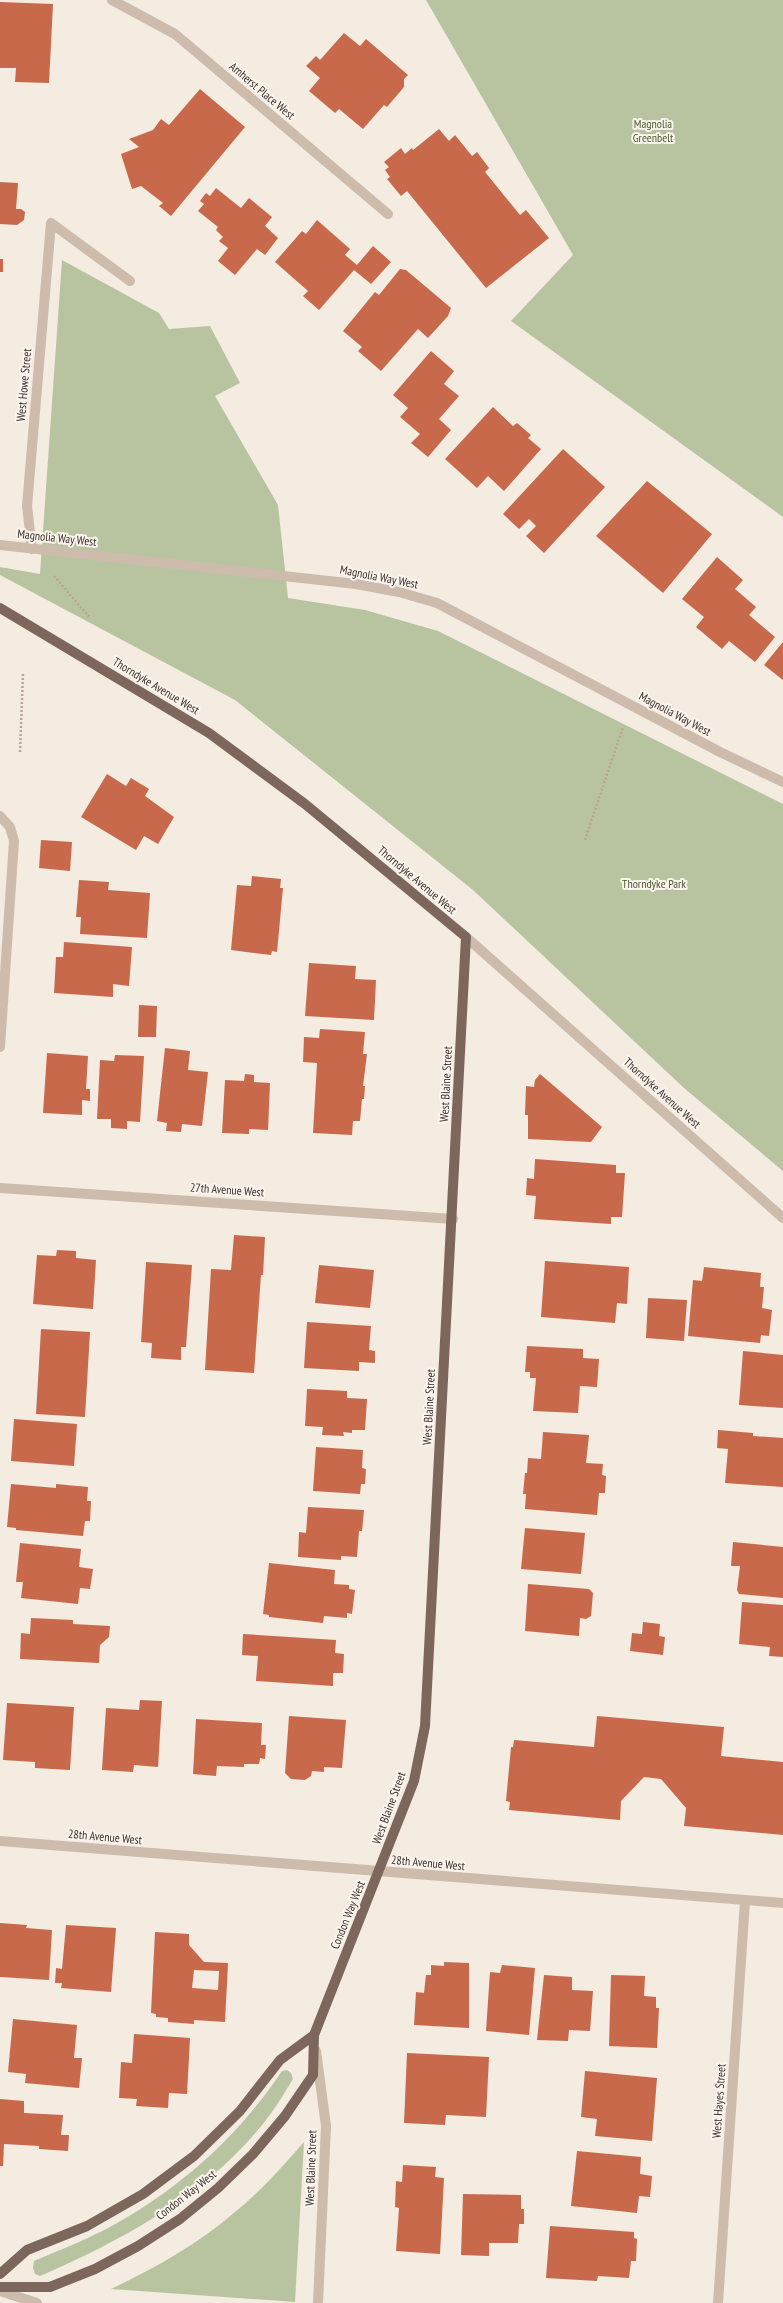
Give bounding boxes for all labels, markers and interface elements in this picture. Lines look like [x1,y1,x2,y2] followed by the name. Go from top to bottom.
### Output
[226,59,299,123] street label: Amherst Place West
[633,116,674,145] park label: Magnolia Greenbelt
[13,347,34,422] street label: West Howe Street
[17,526,98,549] street label: Magnolia Way West
[339,562,420,592] street label: Magnolia Way West
[110,654,203,718] street label: Thorndyke Avenue West
[637,688,714,739] street label: Magnolia Way West
[375,842,460,917] street label: Thorndyke Avenue West
[622,876,686,891] park label: Thorndyke Park
[436,1045,455,1122] street label: West Blaine Street
[621,1054,704,1132] street label: Thorndyke Avenue West
[190,1179,265,1200] street label: 27th Avenue West
[419,1368,438,1445] street label: West Blaine Street
[368,1769,409,1846] street label: West Blaine Street
[67,1826,143,1847] street label: 28th Avenue West
[390,1852,466,1873] street label: 28th Avenue West
[327,1878,368,1951] street label: Condon Way West
[708,2063,729,2139] street label: West Hayes Street
[302,2129,319,2206] street label: West Blaine Street
[152,2166,219,2223] street label: Condon Way West

